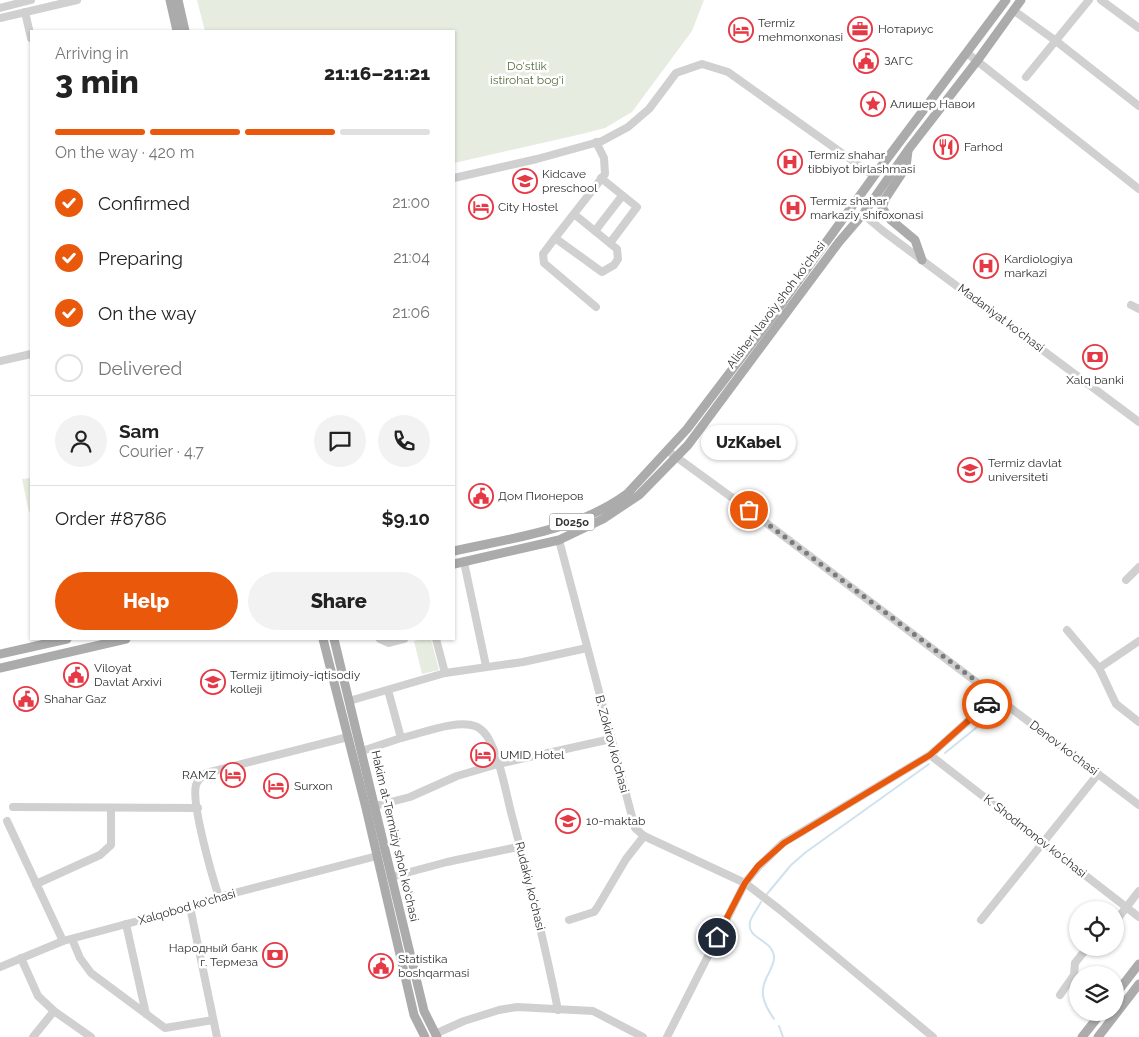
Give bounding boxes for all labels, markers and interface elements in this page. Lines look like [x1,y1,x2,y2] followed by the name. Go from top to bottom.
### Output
[758,16,843,44] place label: Termiz mehmonxonasi
[847,16,873,42] office icon: Нотариус
[728,17,754,43] hotel icon: Termiz mehmonxonasi
[878,22,934,36] place label: Нотариус
[55,44,129,63] text: Arriving in
[853,48,879,74] public building icon: ЗАГС
[884,54,913,68] place label: ЗАГС
[490,59,564,87] park label: Do'stlik istirohat bog'i
[324,62,430,84] text: 21:16–21:21
[55,63,139,100] text: 3 min
[860,91,886,117] place icon: Алишер Навои
[890,97,975,111] place label: Алишер Навои
[933,134,959,160] restaurant icon: Farhod
[964,140,1003,154] place label: Farhod
[55,143,194,162] text: On the way · 420 m
[808,148,915,176] place label: Termiz shahar tibbiyot birlashmasi
[777,149,803,175] hospital icon: Termiz shahar tibbiyot birlashmasi
[542,167,598,195] place label: Kidcave preschool
[512,168,538,194] school or university icon: Kidcave preschool
[55,189,83,217] icon: check
[98,192,190,214] text: Confirmed
[392,193,430,212] text: 21:00
[468,194,494,220] hotel icon: City Hostel
[810,194,923,222] place label: Termiz shahar markaziy shifoxonasi
[780,195,806,221] hospital icon: Termiz shahar markaziy shifoxonasi
[498,200,559,214] place label: City Hostel
[724,239,828,371] street label: Alisher Navoiy shoh ko'chasi
[55,244,83,272] icon: check
[98,247,183,269] text: Preparing
[393,248,430,267] text: 21:04
[1004,252,1073,280] place label: Kardiologiya markazi
[973,253,999,279] hospital icon: Kardiologiya markazi
[955,281,1047,355] street label: Madaniyat ko'chasi
[55,299,83,327] icon: check
[98,302,197,324] text: On the way
[392,303,430,322] text: 21:06
[1082,344,1108,370] bank icon: Xalq banki
[98,357,182,379] text: Delivered
[1066,373,1124,387] place label: Xalq banki
[55,415,107,467] button: person
[314,415,366,467] button: chat
[378,415,430,467] button: phone
[119,420,159,442] text: Sam
[702,425,796,460] callout: UzKabel
[716,433,781,452] text: UzKabel
[119,442,204,461] text: Courier · 4.7
[988,456,1062,484] place label: Termiz davlat universiteti
[957,457,983,483] school or university icon: Termiz davlat universiteti
[468,483,494,509] public building icon: Дом Пионеров
[498,489,583,503] place label: Дом Пионеров
[728,489,770,531] pin
[735,496,763,524] icon: bag
[55,507,167,529] text: Order #8786
[381,507,430,529] text: $9.10
[550,514,594,530] road number: D025o
[55,572,238,630] button: Help
[248,572,430,630] button: Share
[94,661,162,689] place label: Viloyat Davlat Arxivi
[63,662,89,688] public building icon: Viloyat Davlat Arxivi
[230,668,361,696] place label: Termiz ijtimoiy-iqtisodiy kolleji
[200,669,226,695] school or university icon: Termiz ijtimoiy-iqtisodiy kolleji
[962,679,1012,729] courier
[13,686,39,712] public building icon: Shahar Gaz
[973,690,1001,718] icon: car
[44,692,106,706] place label: Shahar Gaz
[592,694,632,794] street label: B. Zokirov ko'chasi
[1027,718,1101,778] street label: Denov ko'chasi
[470,742,496,768] hotel icon: UMID Hotel
[500,748,565,762] place label: UMID Hotel
[368,749,422,923] street label: Hakim at-Termiziy shoh ko'chasi
[220,762,246,788] hotel icon: RAMZ
[182,768,216,782] place label: RAMZ
[263,773,289,799] hotel icon: Surxon
[294,779,333,793] place label: Surxon
[981,792,1089,880] street label: K. Shodmonov ko'chasi
[555,808,581,834] school or university icon: 10-maktab
[586,814,645,828] place label: 10-maktab
[512,840,548,932] street label: Rudakiy ko'chasi
[137,886,237,928] street label: Xalqobod ko'chasi
[1069,901,1124,1021] map controls
[1069,901,1124,956] button: locate
[696,916,738,958] pin
[703,923,731,951] icon: home
[169,941,258,969] place label: Народный банк г. Термеза
[262,942,288,968] bank icon: Народный банк г. Термеза
[398,952,469,980] place label: Statistika boshqarmasi
[368,953,394,979] public building icon: Statistika boshqarmasi
[1069,966,1124,1021] button: layers

